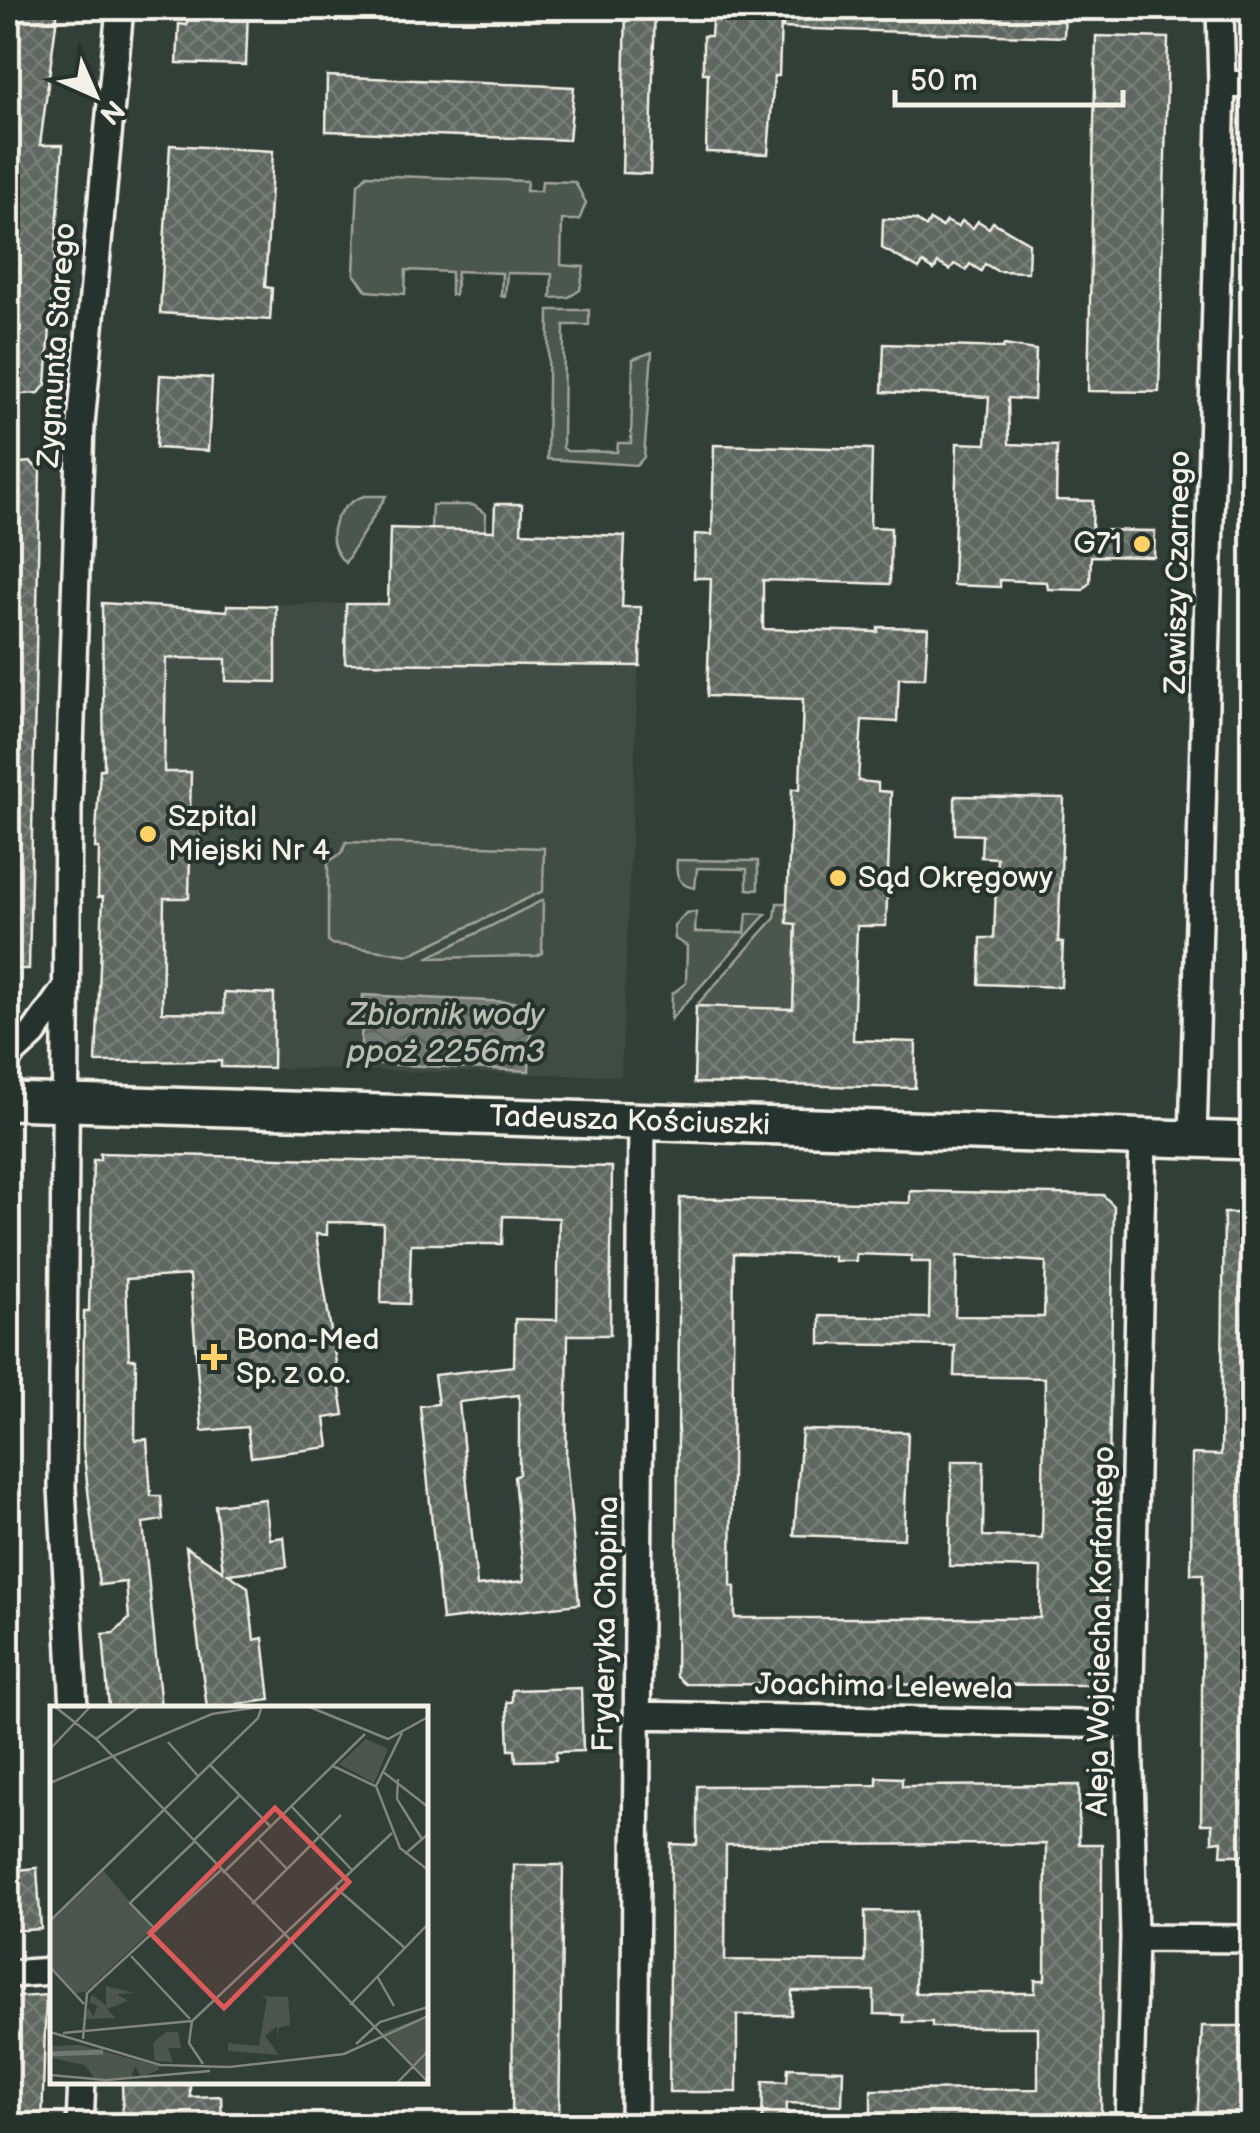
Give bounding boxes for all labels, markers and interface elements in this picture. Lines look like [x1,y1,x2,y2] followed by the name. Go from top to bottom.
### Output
[45,45,145,145] north arrow
[895,45,1122,107] scale bar
[910,63,978,99] text: 50 m
[93,93,131,131] text: N
[30,221,84,470] street label: Zygmunta Starego
[1158,450,1198,695] street label: Zawiszy Czarnego
[1073,526,1122,562] place label: G71
[1131,533,1153,555] marker: G71
[168,799,330,869] place label: Szpital Miejski Nr 4
[137,823,159,845] marker: Szpital Miejski Nr 4
[858,860,1053,896] place label: Sąd Okręgowy
[827,867,849,889] marker: Sąd Okręgowy
[346,996,546,1072] water label: Zbiornik wody ppoż 2256m3
[489,1098,771,1143] street label: Tadeusza Kościuszki
[236,1322,379,1392] place label: Bona-Med Sp. z o.o.
[201,1344,227,1370] marker: Bona-Med Sp. z o.o.
[1080,1445,1122,1817] street label: Aleja Wojciecha Korfantego
[586,1496,626,1752] street label: Fryderyka Chopina
[755,1667,1013,1707] street label: Joachima Lelewela
[50,1706,428,2083] inset map

